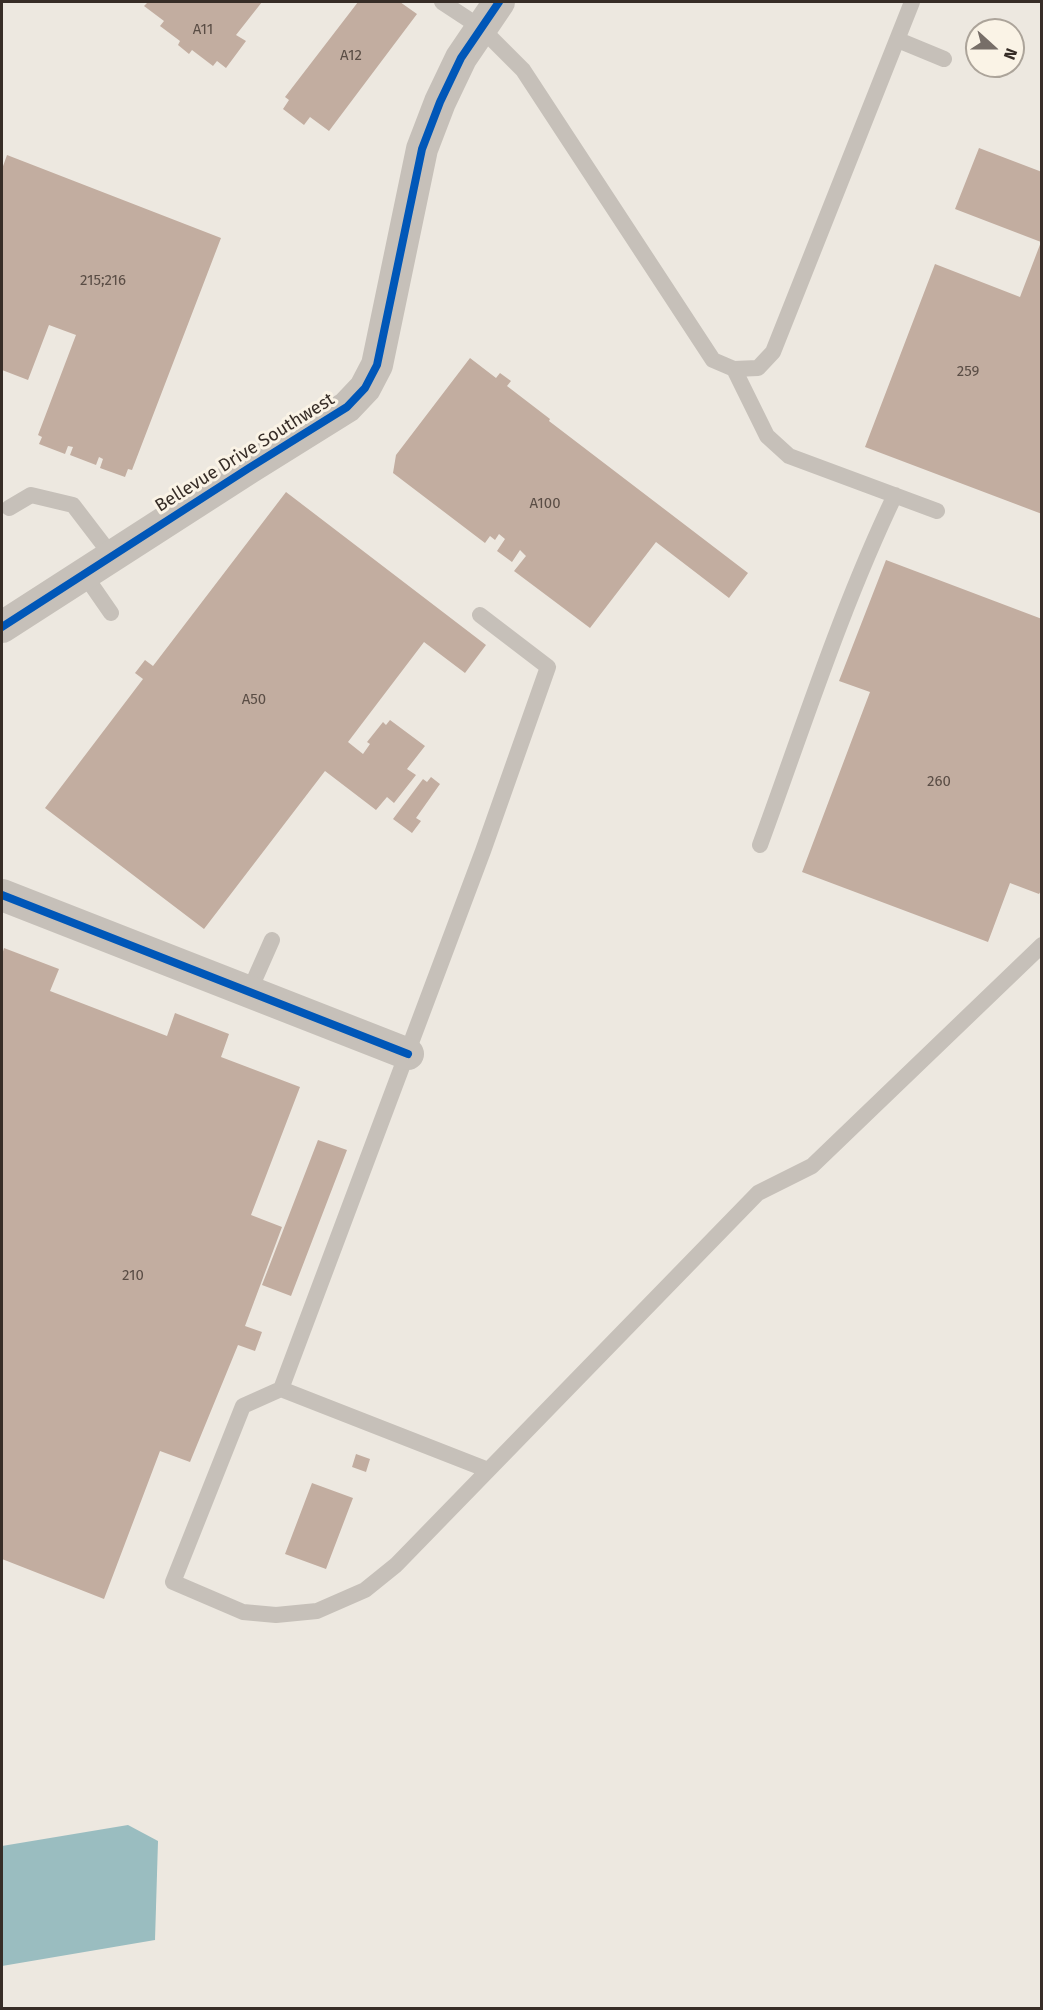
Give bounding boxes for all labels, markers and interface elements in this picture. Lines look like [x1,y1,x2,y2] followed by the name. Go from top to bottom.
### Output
[965,18,1025,78] north arrow
[193,21,213,39] house number: A11
[1000,46,1021,62] text: N
[340,47,362,65] house number: A12
[80,272,126,290] house number: 215;216
[957,363,979,381] house number: 259
[151,389,339,517] street label: Bellevue Drive Southwest
[529,495,561,513] house number: A100
[242,691,266,709] house number: A50
[927,773,951,791] house number: 260
[122,1267,144,1285] house number: 210

